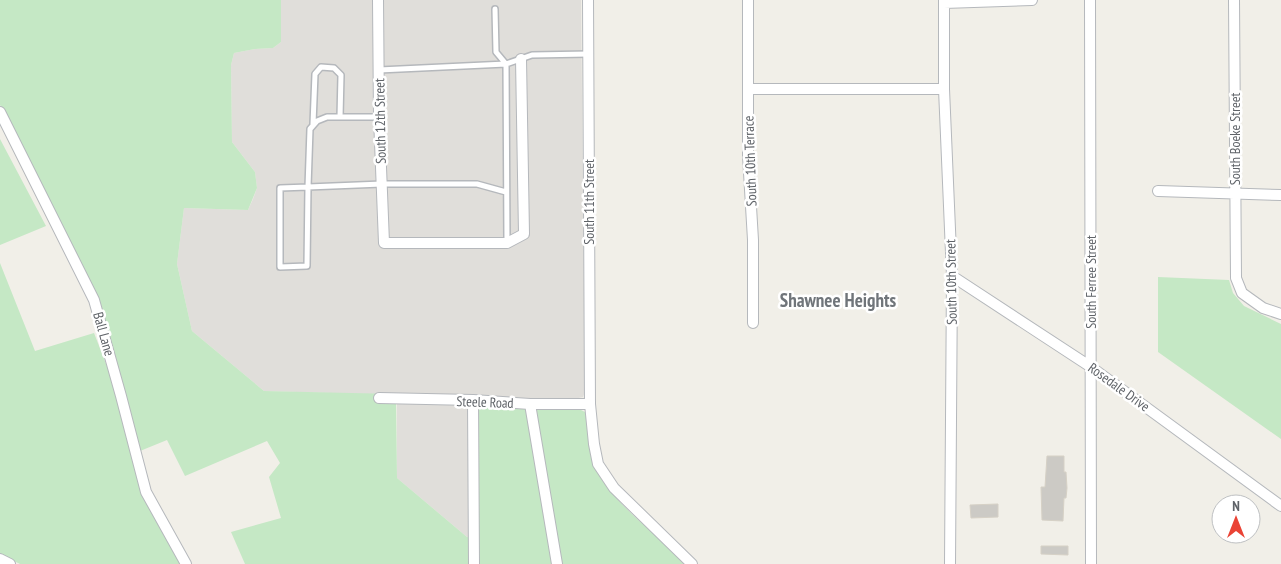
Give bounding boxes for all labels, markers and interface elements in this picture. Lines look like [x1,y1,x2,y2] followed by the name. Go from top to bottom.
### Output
[370,78,390,164] street label: South 12th Street
[1226,93,1244,185] street label: South Boeke Street
[739,115,761,207] street label: South 10th Terrace
[580,159,598,245] street label: South 11th Street
[1082,235,1100,329] street label: South Ferree Street
[941,239,961,325] street label: South 10th Street
[780,288,897,312] district label: Shawnee Heights
[89,310,119,358] street label: Ball Lane
[1085,359,1154,416] street label: Rosedale Drive
[456,392,514,412] street label: Steele Road
[1211,494,1261,544] north arrow
[1232,497,1240,515] text: N

